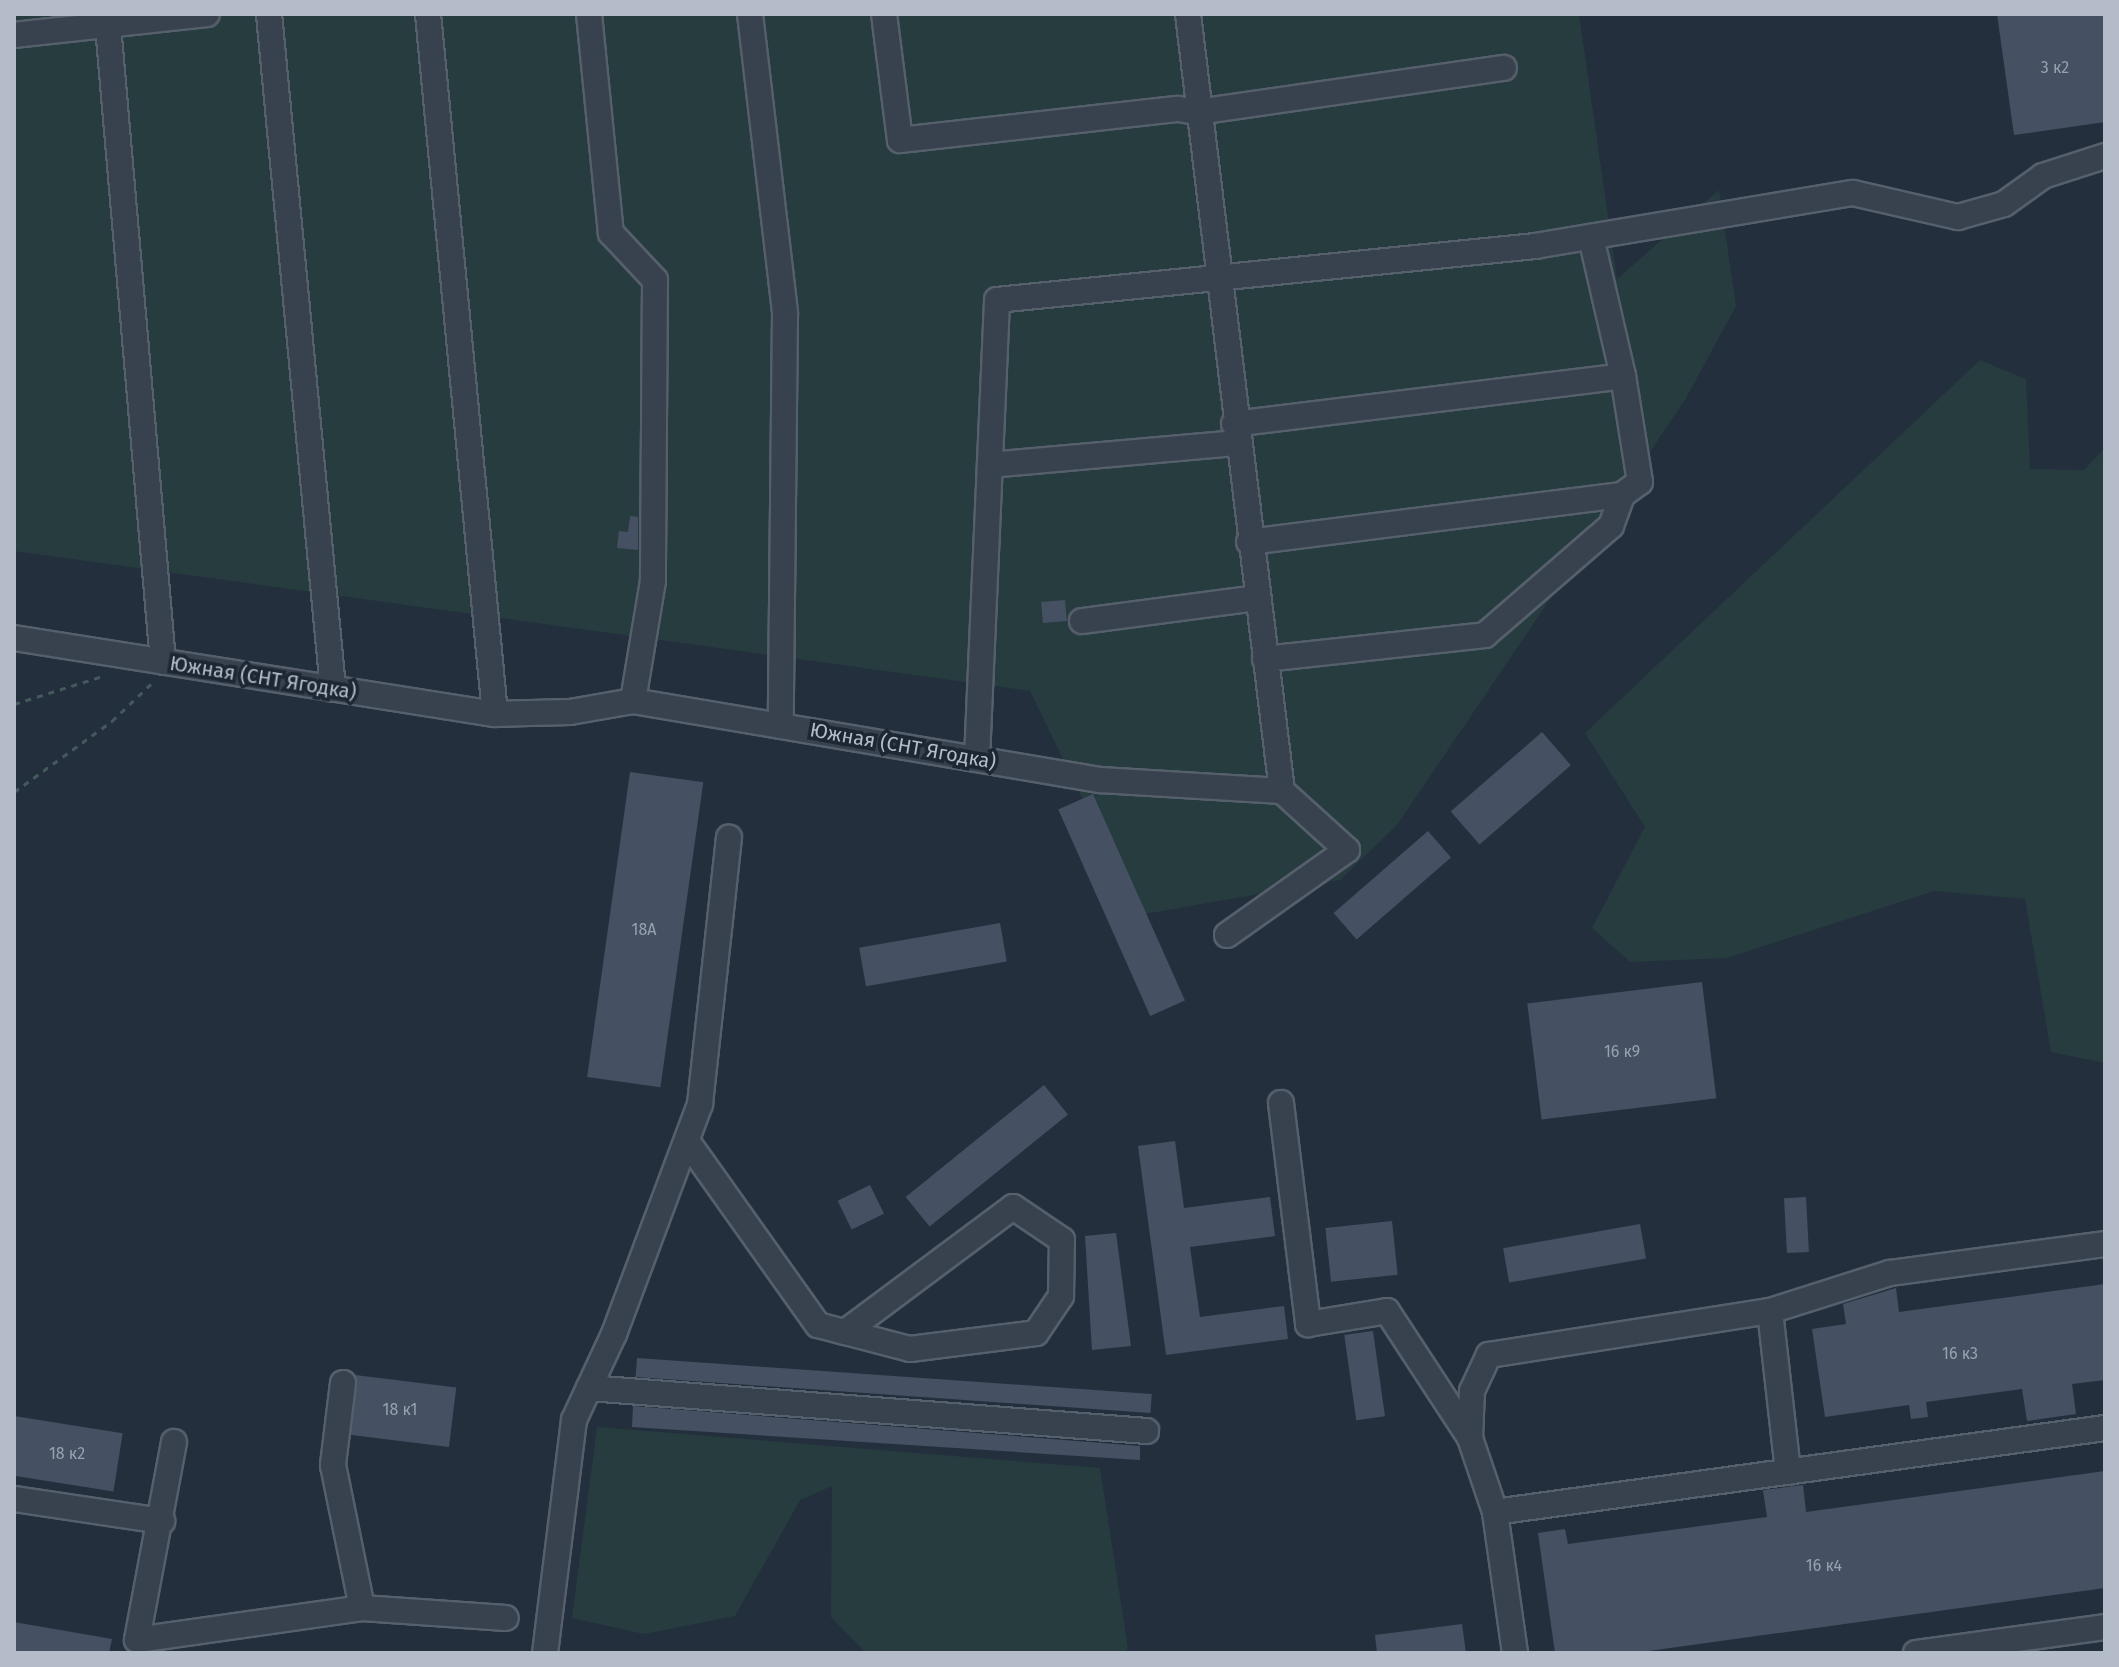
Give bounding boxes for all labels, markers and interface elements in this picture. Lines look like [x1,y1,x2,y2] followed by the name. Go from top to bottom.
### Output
[2041,58,2069,78] house number: 3 к2
[168,651,358,705] street label: Южная (СНТ Ягодка)
[808,718,998,774] street label: Южная (СНТ Ягодка)
[632,920,656,940] house number: 18А
[1604,1042,1640,1062] house number: 16 к9
[1942,1344,1978,1364] house number: 16 к3
[383,1400,417,1420] house number: 18 к1
[49,1444,85,1464] house number: 18 к2
[1806,1556,1842,1576] house number: 16 к4

